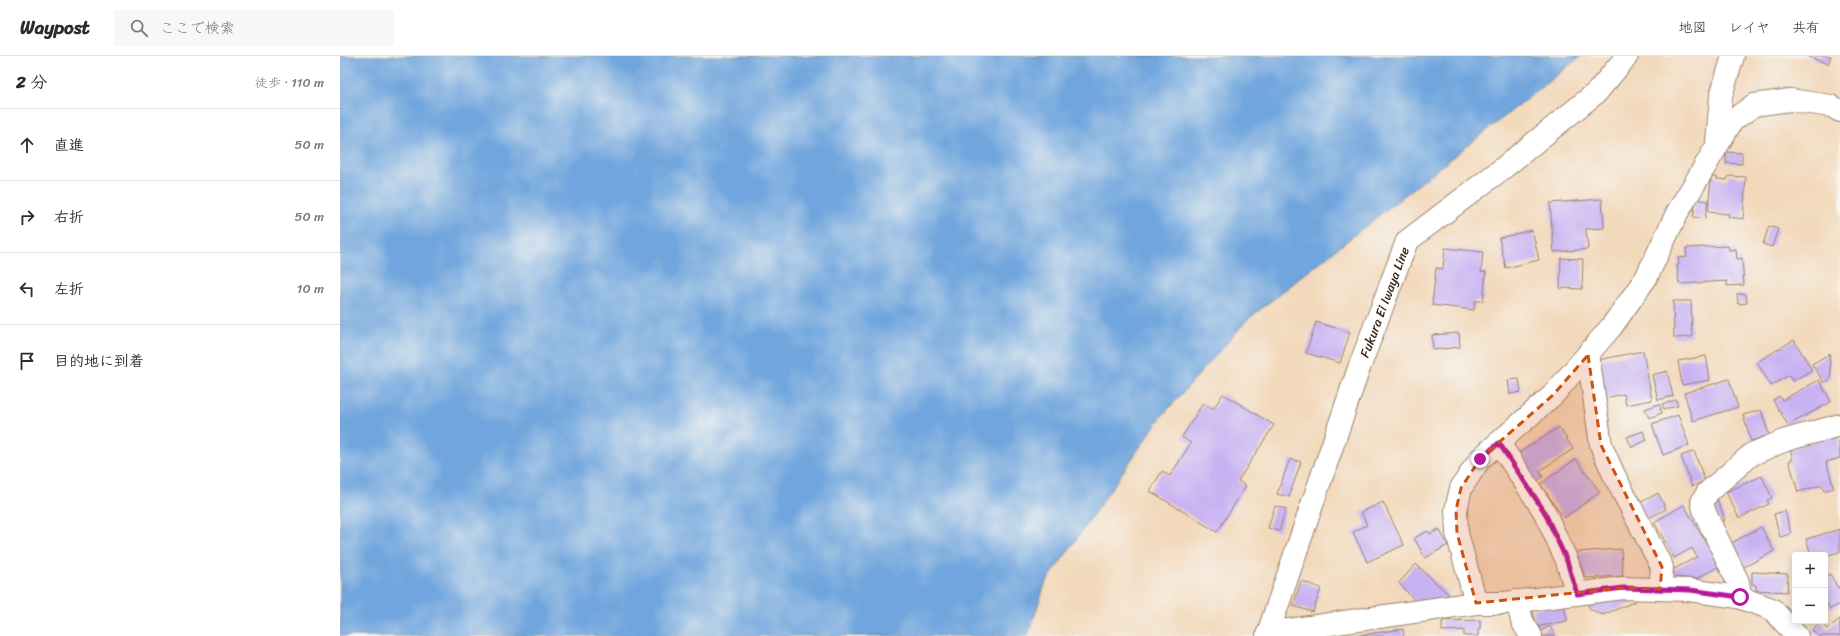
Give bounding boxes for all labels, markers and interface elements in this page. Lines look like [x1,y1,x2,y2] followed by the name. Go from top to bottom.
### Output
[114,10,394,46] search box
[20,11,90,44] text: Waypost
[160,15,235,41] text: ここで検索
[1679,15,1707,40] text: 地図
[1729,15,1770,40] text: レイヤ
[1792,15,1820,40] text: 共有
[128,17,150,39] icon: search
[16,67,47,97] text: 2 分
[255,71,324,94] text: 徒歩 · 110 m
[54,132,84,158] text: 直進
[294,133,324,156] text: 50 m
[16,134,38,156] icon: ahead
[54,204,84,230] text: 右折
[294,205,324,228] text: 50 m
[16,206,38,228] icon: right
[1353,243,1416,361] street label: Fukura Ei Iwaya Line
[54,276,84,302] text: 左折
[297,277,324,300] text: 10 m
[16,278,38,300] icon: left
[54,348,144,374] text: 目的地に到着
[16,350,38,372] icon: arrive
[1471,450,1489,468] route end
[1792,552,1828,624] map controls
[1792,552,1828,588] button: +
[1731,588,1749,606] route start
[1792,588,1828,624] button: −

